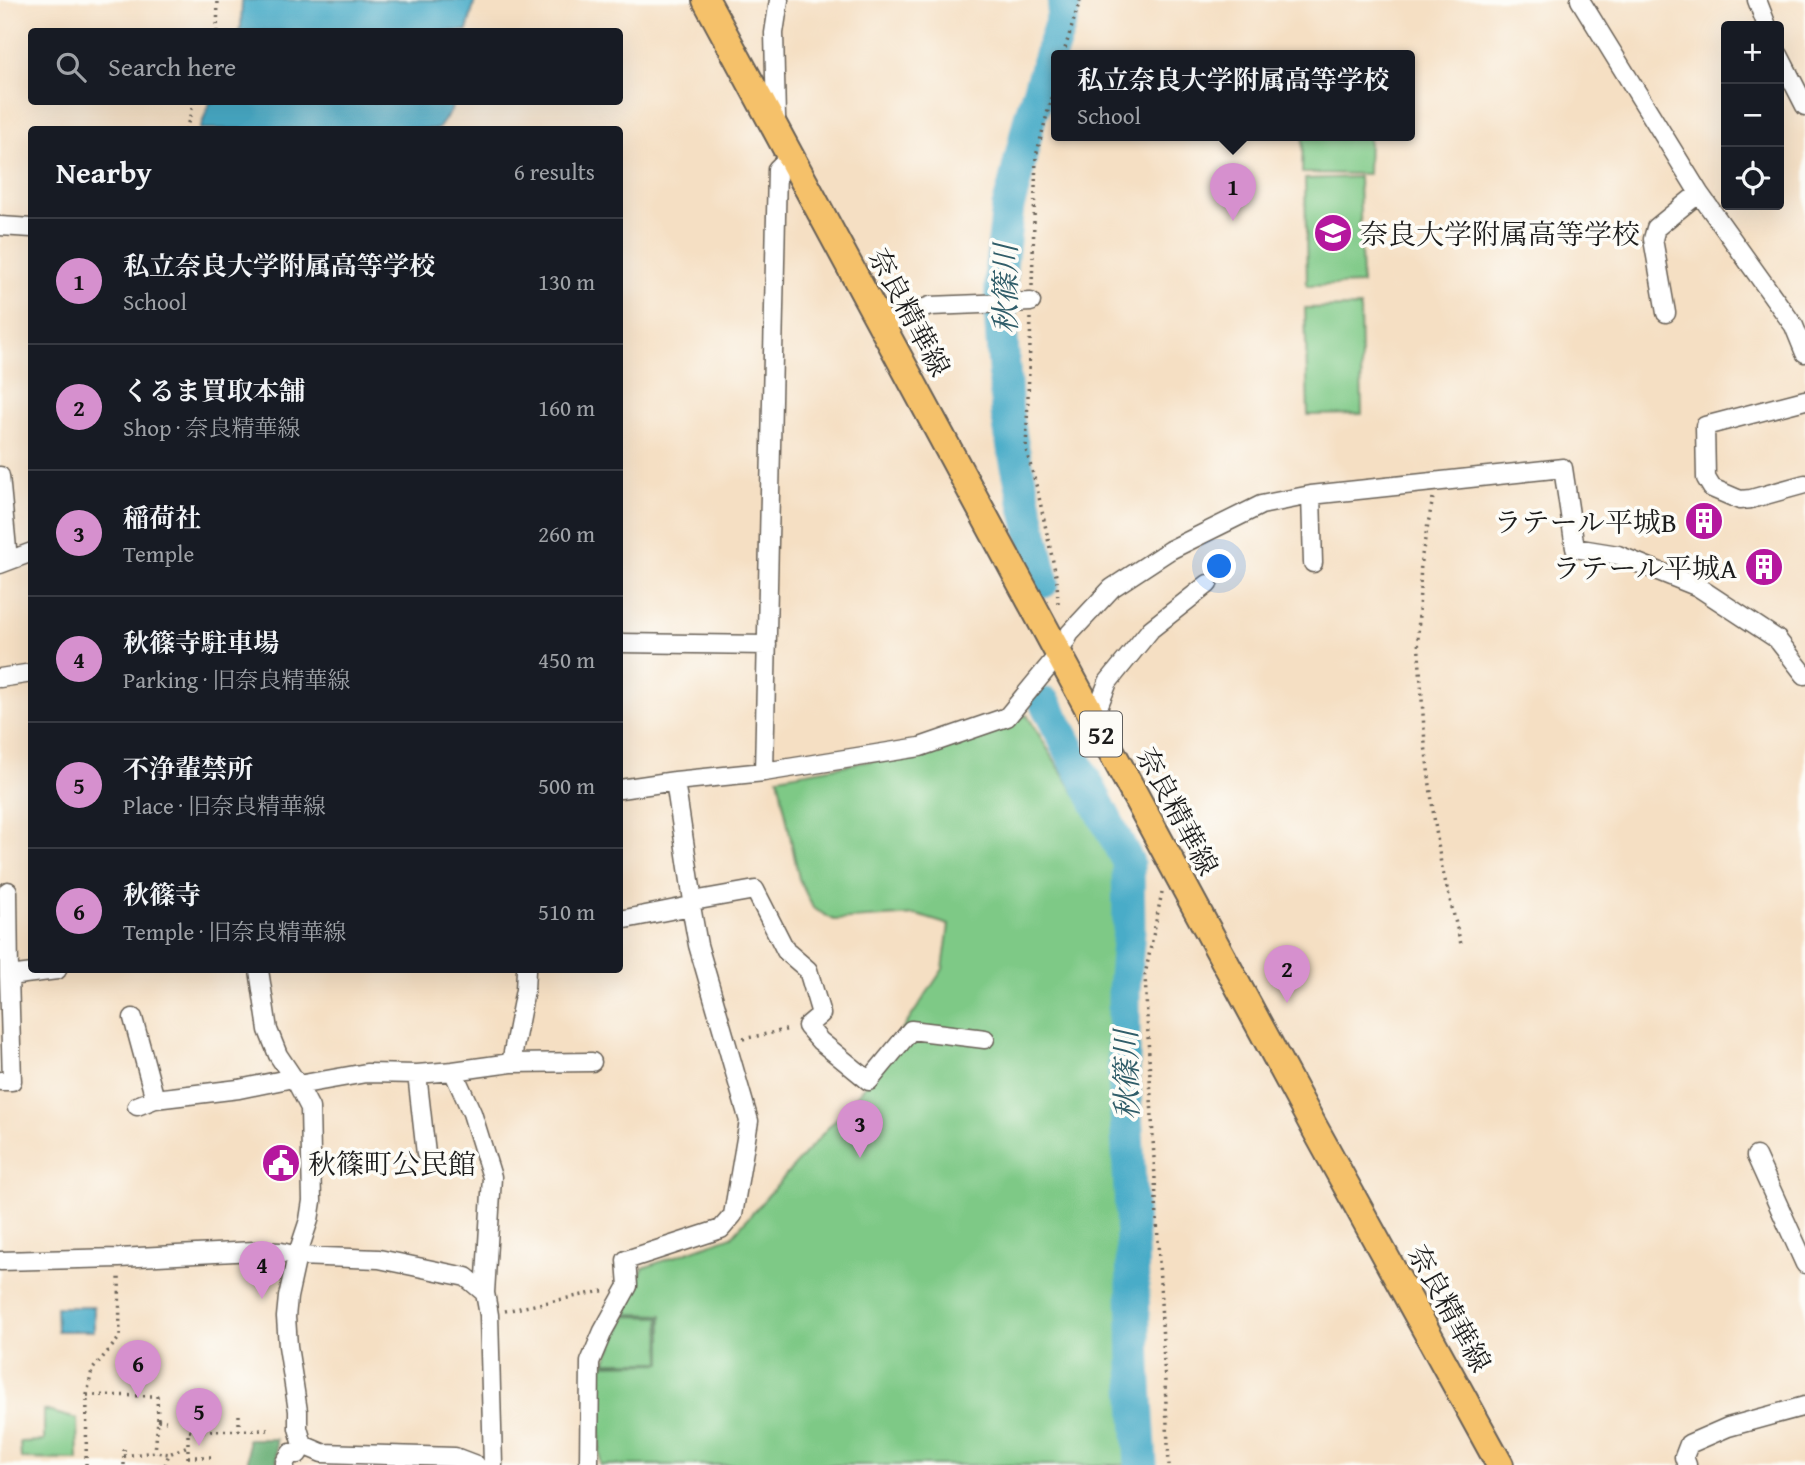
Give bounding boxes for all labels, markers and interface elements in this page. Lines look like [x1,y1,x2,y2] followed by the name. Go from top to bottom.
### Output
[1721,21,1784,210] map controls
[1721,21,1784,84] button: +
[28,28,623,105] search box
[108,47,236,86] text: Search here
[52,48,90,86] icon: search
[1051,50,1415,141] popup
[1077,60,1389,99] text: 私立奈良大学附属高等学校
[1721,84,1784,147] button: −
[1077,99,1141,132] text: School
[1721,147,1784,210] button: locate
[56,150,152,194] text: Nearby
[514,155,595,188] text: 6 results
[1210,163,1256,221] pin: 1
[1312,212,1354,254] school or university icon: 奈良大学附属高等学校
[1360,213,1640,254] place label: 奈良大学附属高等学校
[859,241,961,383] street label: 奈良精華線
[983,241,1027,334] water label: 秋篠川
[123,246,435,285] text: 私立奈良大学附属高等学校
[73,265,85,298] text: 1
[538,265,595,298] text: 130 m
[123,285,187,318] text: School
[123,371,305,410] text: くるま買取本舗
[73,391,85,424] text: 2
[538,391,595,424] text: 160 m
[123,411,300,444] text: Shop · 奈良精華線
[123,498,201,537] text: 稲荷社
[1683,500,1725,542] building icon: ラテール平城B
[1494,501,1677,542] place label: ラテール平城B
[73,517,85,550] text: 3
[538,517,595,550] text: 260 m
[123,537,194,570] text: Temple
[1743,546,1785,588] building icon: ラテール平城A
[1553,547,1737,588] place label: ラテール平城A
[1202,549,1236,583] your location
[123,623,279,662] text: 秋篠寺駐車場
[73,643,85,676] text: 4
[538,643,595,676] text: 450 m
[123,663,350,696] text: Parking · 旧奈良精華線
[1080,712,1122,756] road number: 52
[1127,740,1229,882] street label: 奈良精華線
[123,749,253,788] text: 不浄輩禁所
[73,769,85,802] text: 5
[538,769,595,802] text: 500 m
[123,789,326,822] text: Place · 旧奈良精華線
[123,875,201,914] text: 秋篠寺
[73,895,85,928] text: 6
[538,895,595,928] text: 510 m
[123,915,346,948] text: Temple · 旧奈良精華線
[1264,945,1310,1003] pin: 2
[1103,1027,1149,1120] water label: 秋篠川
[837,1100,883,1158] pin: 3
[260,1142,302,1184] public building icon: 秋篠町公民館
[308,1143,476,1184] place label: 秋篠町公民館
[1398,1237,1502,1379] street label: 奈良精華線
[239,1241,285,1299] pin: 4
[115,1340,161,1398] pin: 6
[176,1388,222,1446] pin: 5

